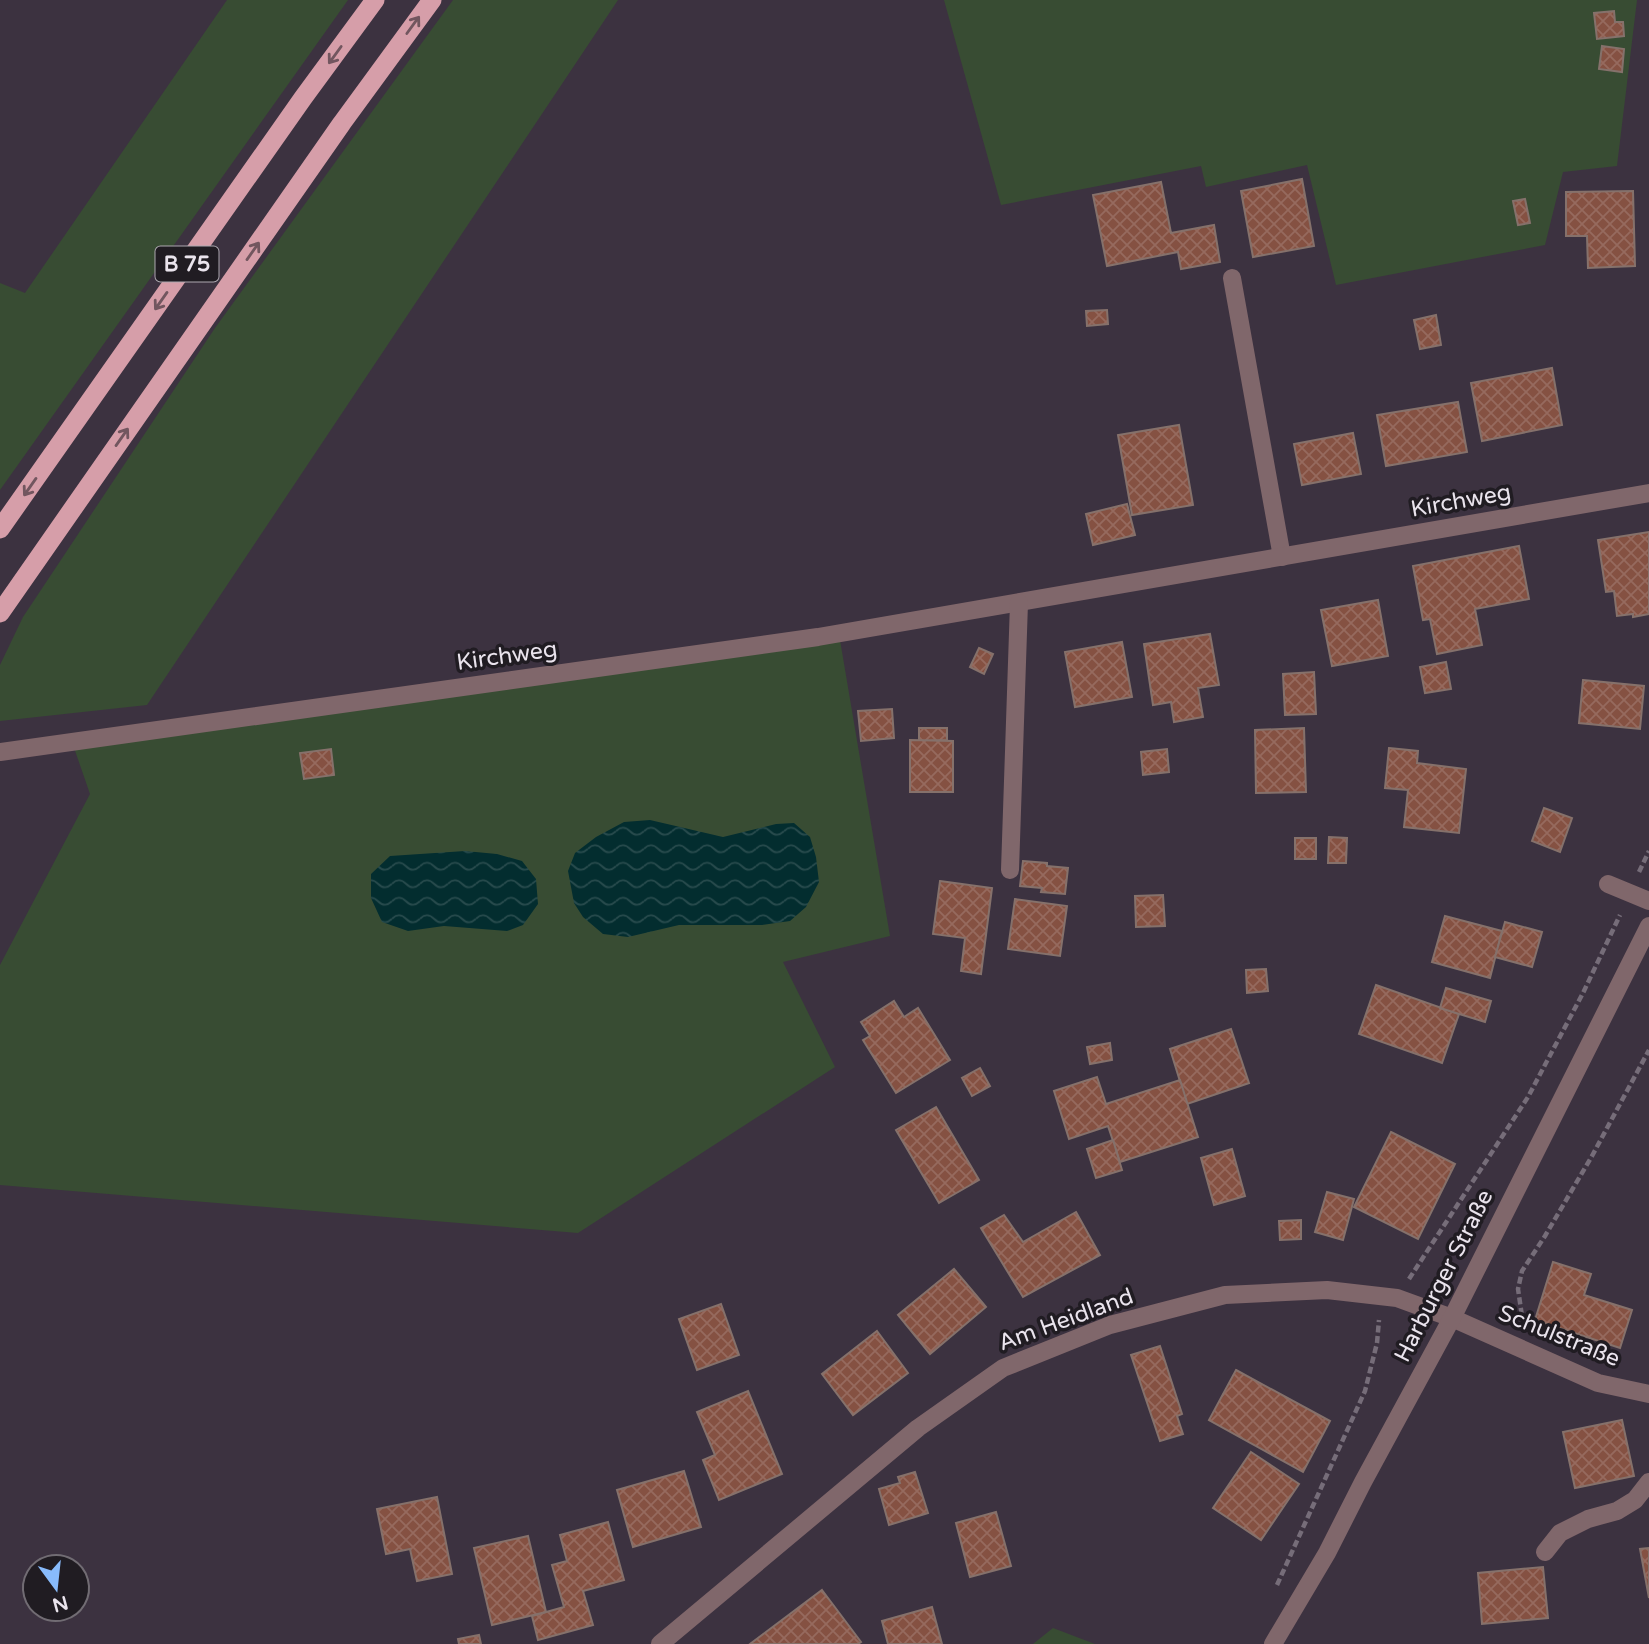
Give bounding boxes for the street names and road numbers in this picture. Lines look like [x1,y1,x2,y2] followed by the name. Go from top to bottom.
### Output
[156,246,218,282] road number: B 75
[1409,478,1513,524] street label: Kirchweg
[455,635,559,677] street label: Kirchweg
[1388,1185,1500,1367] street label: Harburger Straße
[995,1283,1137,1357] street label: Am Heidland
[1494,1299,1624,1373] street label: Schulstraße

